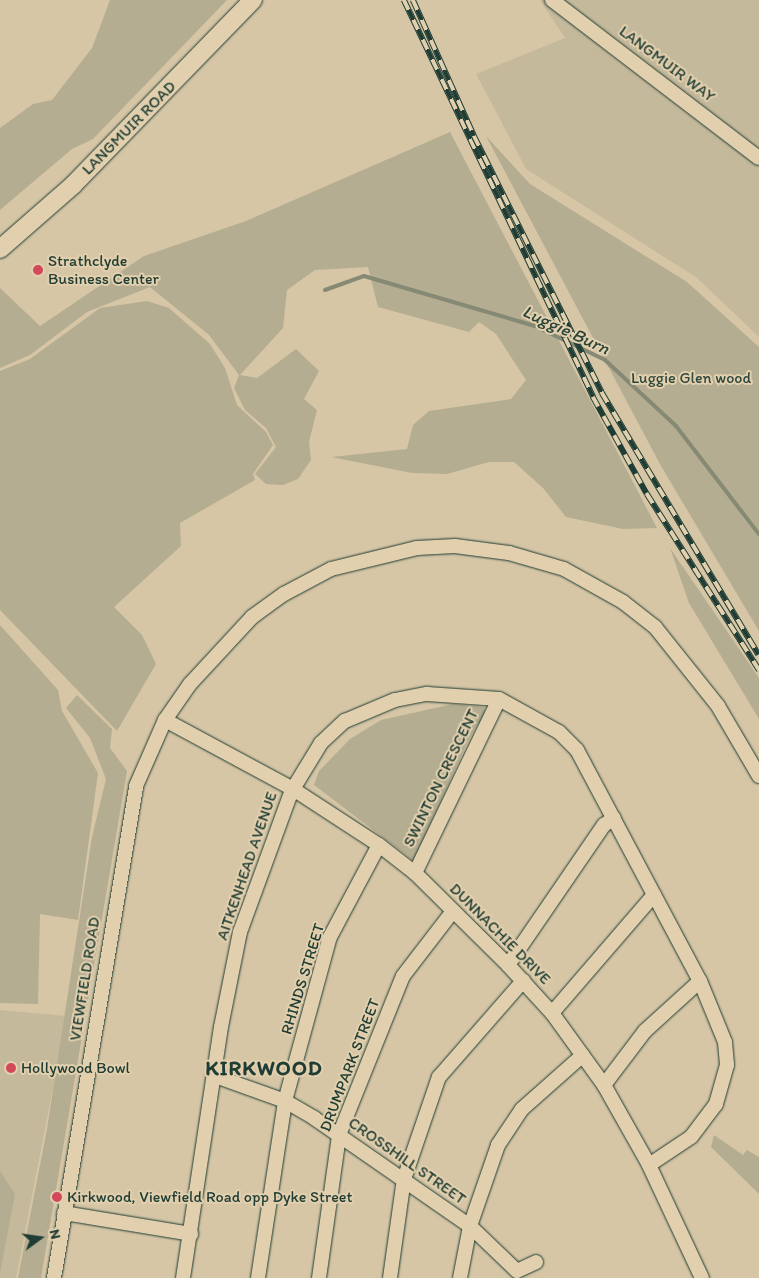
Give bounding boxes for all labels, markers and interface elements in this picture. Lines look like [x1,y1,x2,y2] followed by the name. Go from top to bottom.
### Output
[615,22,719,106] street label: LANGMUIR WAY
[78,77,180,179] street label: LANGMUIR ROAD
[48,251,159,289] place label: Strathclyde Business Center
[32,264,44,276] marker: Strathclyde Business Center
[519,301,613,359] water label: Luggie Burn
[631,368,751,388] park label: Luggie Glen wood
[399,706,483,850] street label: SWINTON CRESCENT
[213,789,281,943] street label: AITKENHEAD AVENUE
[445,879,555,989] street label: DUNNACHIE DRIVE
[66,916,104,1042] street label: VIEWFIELD ROAD
[277,921,329,1037] street label: RHINDS STREET
[316,996,384,1134] street label: DRUMPARK STREET
[204,1055,324,1081] district label: KIRKWOOD
[21,1058,130,1078] place label: Hollywood Bowl
[5,1062,17,1074] marker: Hollywood Bowl
[344,1113,470,1209] street label: CROSSHILL STREET
[67,1187,352,1207] place label: Kirkwood, Viewfield Road opp Dyke Street
[51,1191,63,1203] marker: Kirkwood, Viewfield Road opp Dyke Street
[15,1213,65,1263] north arrow
[46,1228,64,1241] text: N

